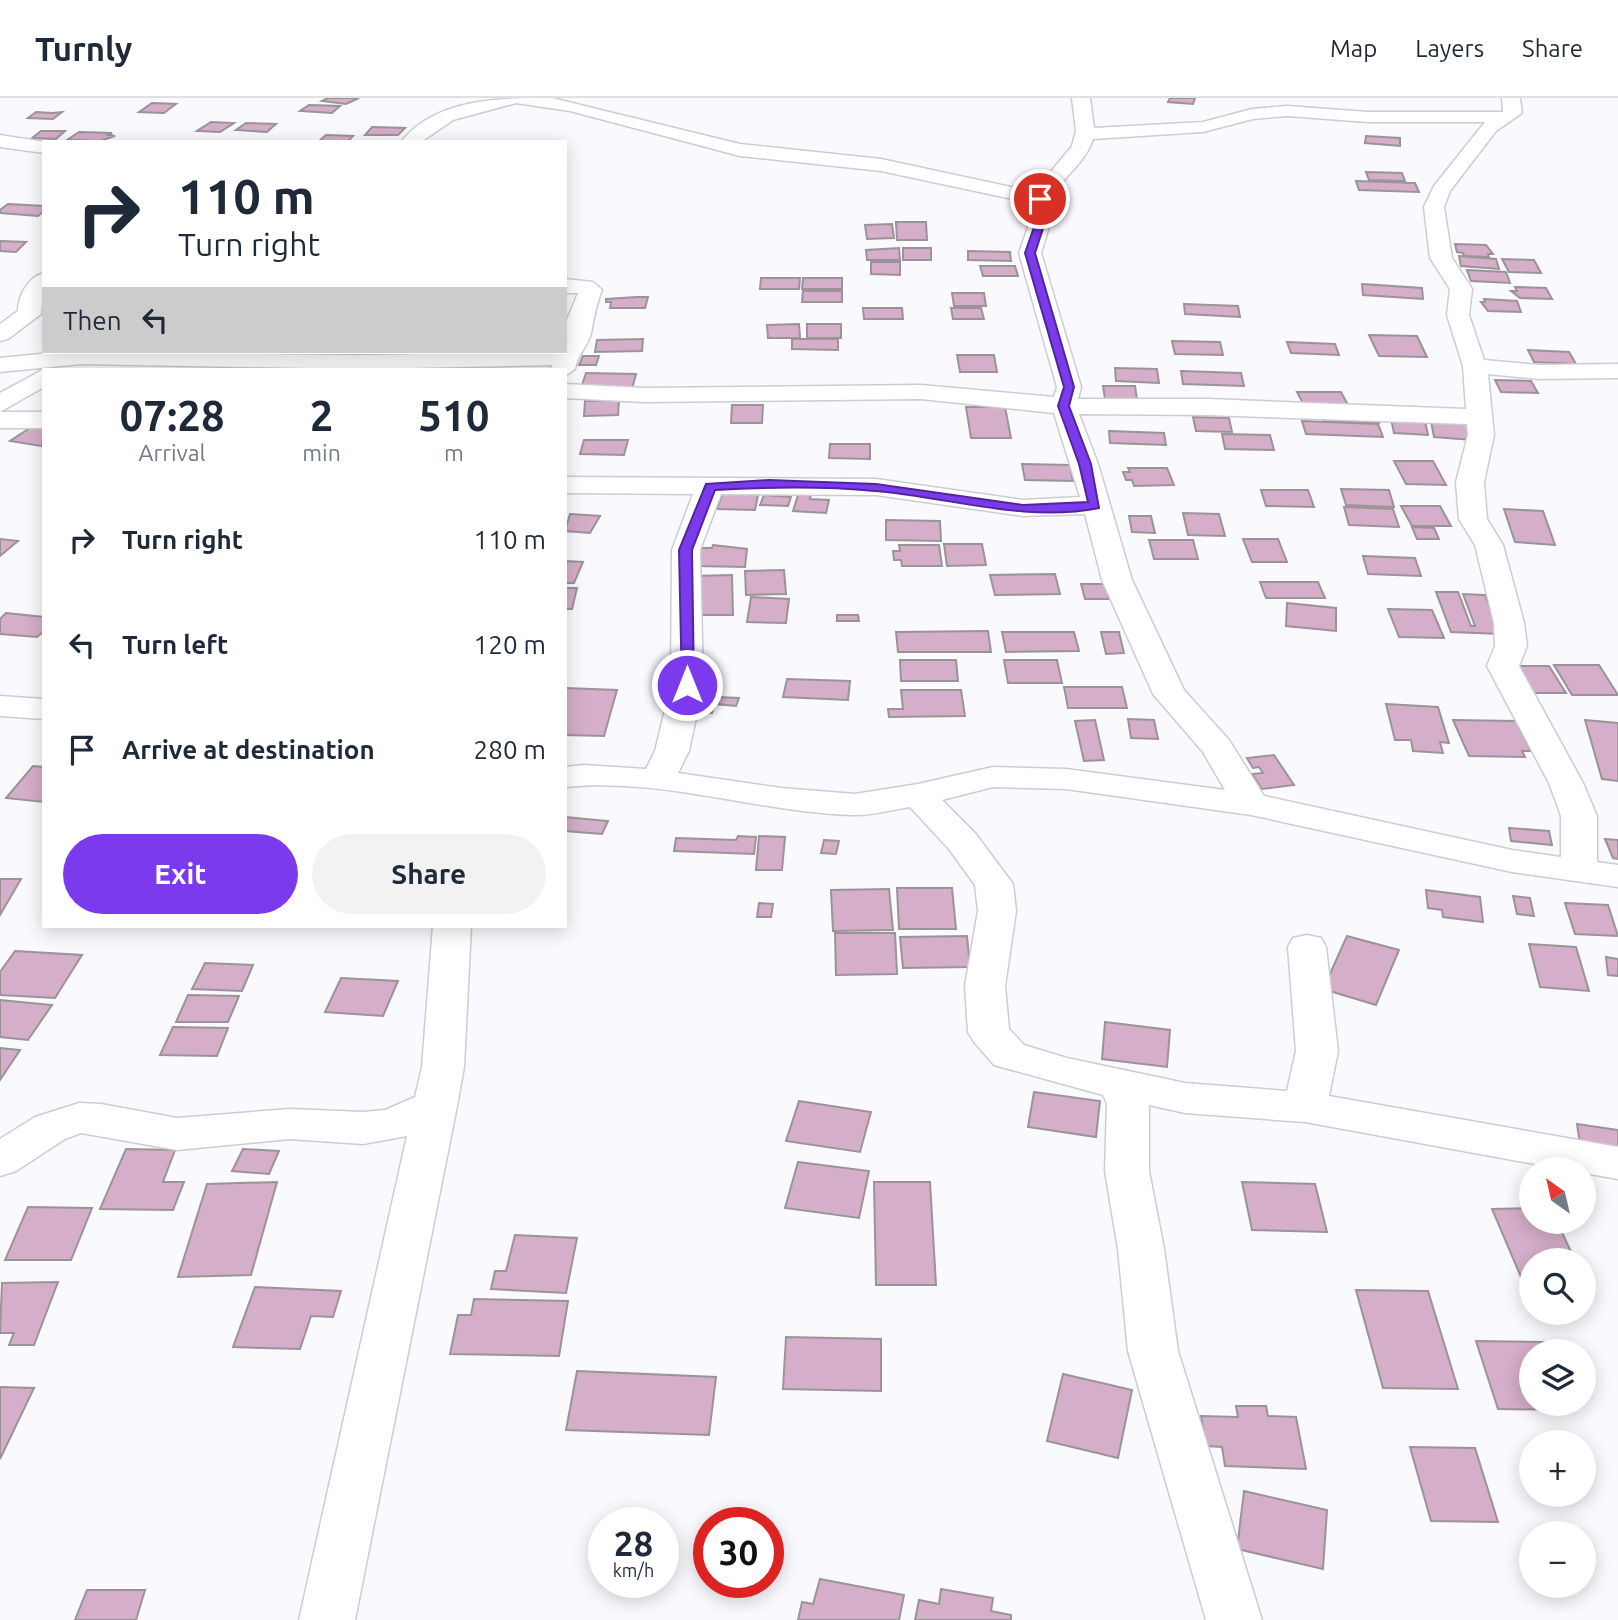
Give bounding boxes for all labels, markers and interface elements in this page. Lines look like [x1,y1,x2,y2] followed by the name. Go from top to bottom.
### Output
[35,30,132,67] text: Turnly
[1330,35,1377,62] text: Map
[1415,35,1484,62] text: Layers
[1522,35,1583,62] text: Share
[63,168,154,259] icon: right
[178,168,315,223] text: 110 m
[1010,169,1070,229] pin
[1021,180,1059,218] icon: arrive
[178,226,320,262] text: Turn right
[136,301,174,339] icon: left
[63,306,122,335] text: Then
[120,392,225,439] text: 07:28
[310,392,333,439] text: 2
[418,392,489,439] text: 510
[139,440,206,465] text: Arrival
[302,440,341,465] text: min
[444,440,464,465] text: m
[63,521,101,559] icon: right
[122,525,243,554] text: Turn right
[474,525,546,554] text: 110 m
[63,626,101,664] icon: left
[122,630,228,659] text: Turn left
[474,630,546,659] text: 120 m
[650,648,724,722] position arrow
[63,731,101,769] icon: arrive
[122,735,375,764] text: Arrive at destination
[474,735,546,764] text: 280 m
[63,834,298,914] button: Exit
[312,834,546,914] button: Share
[1519,1157,1596,1234] north arrow
[1519,1157,1596,1598] map controls
[1519,1248,1596,1325] button: search
[1519,1339,1596,1416] button: layers
[1519,1430,1596,1507] button: +
[693,1507,784,1598] speed limit sign: 30
[1519,1521,1596,1598] button: −
[614,1523,653,1563] text: 28
[613,1560,654,1580] text: km/h

